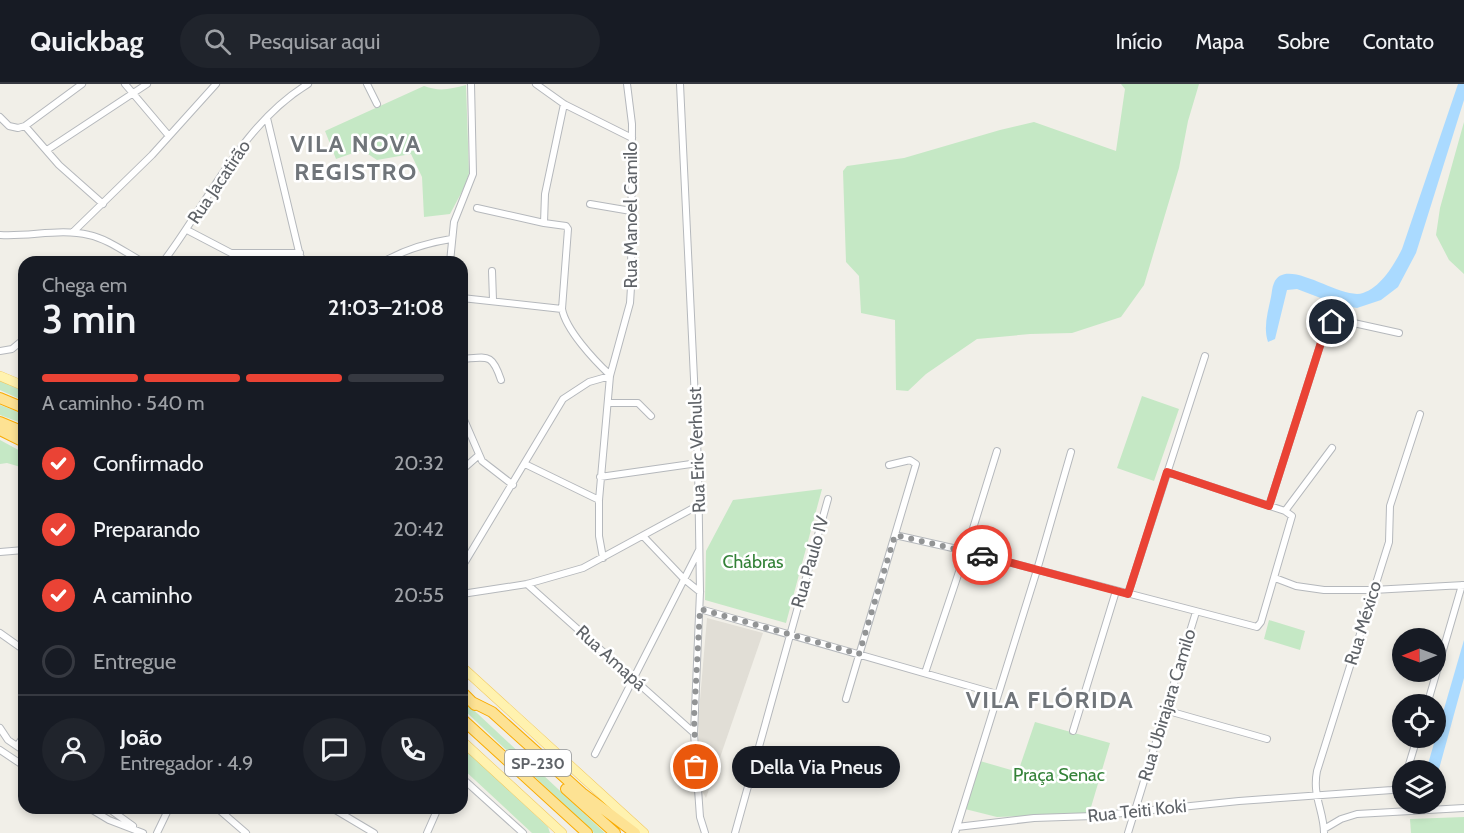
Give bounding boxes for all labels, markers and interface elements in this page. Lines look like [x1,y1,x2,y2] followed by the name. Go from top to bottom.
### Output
[180,14,600,68] search box
[30,24,144,58] text: Quickbag
[201,25,234,58] icon: search
[249,28,380,55] text: Pesquisar aqui
[1115,29,1162,54] text: Início
[1195,29,1244,54] text: Mapa
[1277,29,1330,54] text: Sobre
[1363,29,1434,54] text: Contato
[290,129,422,186] district label: VILA NOVA REGISTRO
[183,136,255,228] street label: Rua Jacatirão
[620,142,642,288] street label: Rua Manoel Camilo
[42,273,127,297] text: Chega em
[328,294,444,321] text: 21:03–21:08
[42,295,136,343] text: 3 min
[1306,296,1357,347] pin
[1315,305,1348,338] icon: home
[684,387,710,513] street label: Rua Eric Verhulst
[42,391,204,415] text: A caminho · 540 m
[42,447,75,480] icon: check
[93,450,204,477] text: Confirmado
[394,451,444,475] text: 20:32
[42,513,75,546] icon: check
[786,514,834,610] street label: Rua Paulo IV
[93,516,200,543] text: Preparando
[393,517,444,541] text: 20:42
[952,525,1012,585] courier
[966,539,999,572] icon: car
[722,551,784,573] park label: Chábras
[1340,578,1386,668] street label: Rua México
[42,579,75,612] icon: check
[93,582,192,609] text: A caminho
[394,583,444,607] text: 20:55
[571,621,651,695] street label: Rua Amapá
[1133,626,1201,784] street label: Rua Ubirajara Camilo
[1392,628,1446,682] north arrow
[1392,628,1446,814] map controls
[93,648,176,675] text: Entregue
[966,685,1134,714] district label: VILA FLÓRIDA
[1392,694,1446,748] button: locate
[42,718,105,781] button: person
[303,718,366,781] button: chat
[381,718,444,781] button: phone
[120,724,162,751] text: João
[670,741,721,792] pin
[732,746,900,788] callout: Della Via Pneus
[505,750,571,776] road number: SP-230
[679,750,712,783] icon: bag
[120,751,253,775] text: Entregador · 4.9
[750,755,882,779] text: Della Via Pneus
[1392,760,1446,814] button: layers
[1013,764,1105,786] park label: Praça Senac
[1086,795,1188,827] street label: Rua Teiti Koki

